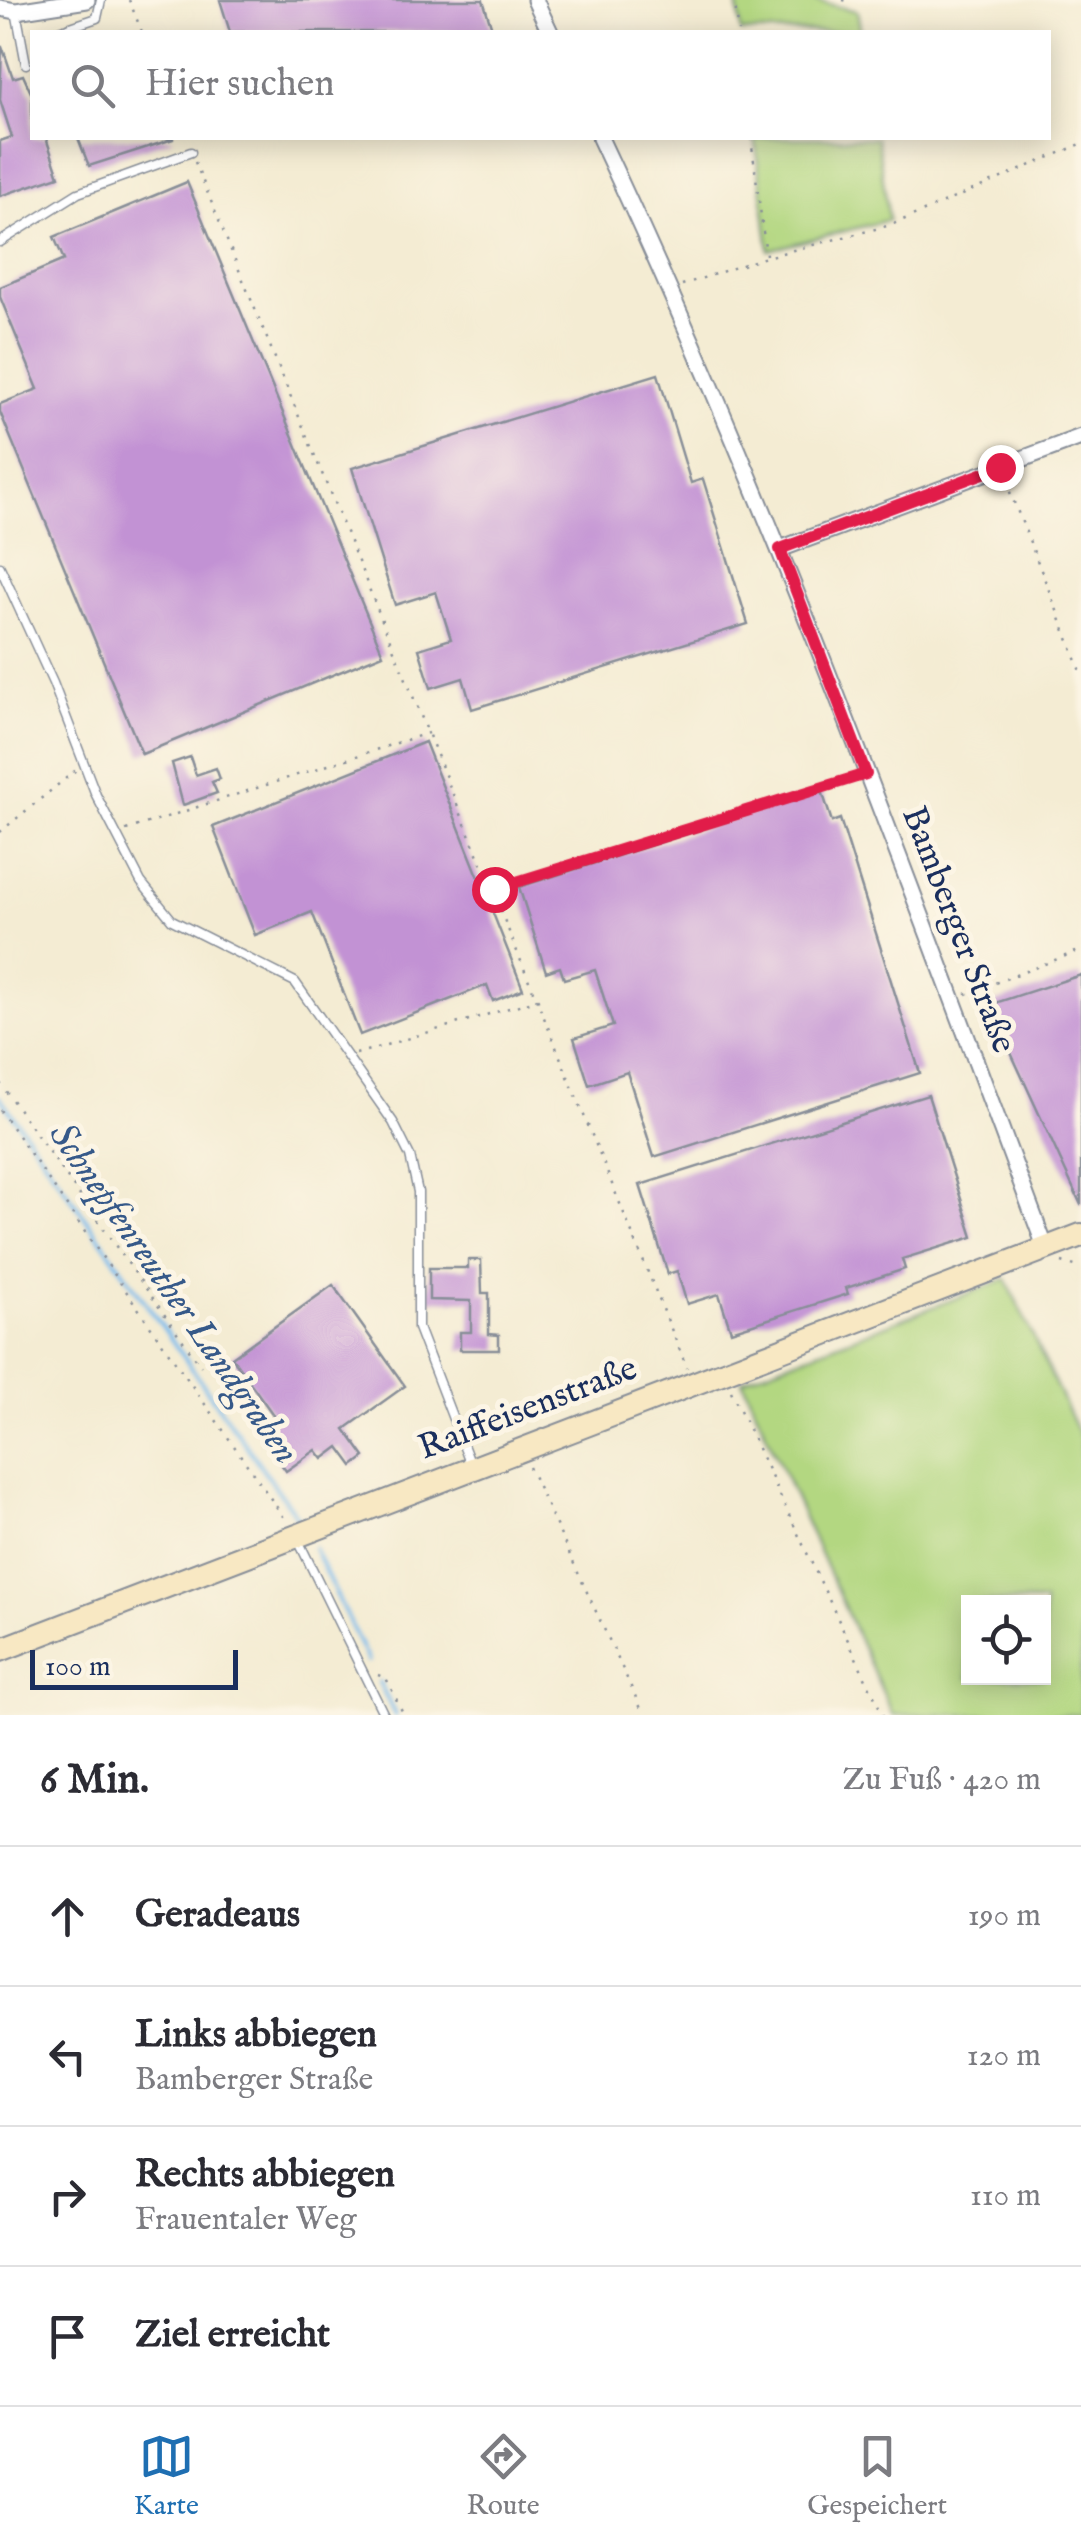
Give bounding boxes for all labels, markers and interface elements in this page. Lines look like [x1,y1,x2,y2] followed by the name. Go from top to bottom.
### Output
[30,30,1051,140] search box
[65,58,120,113] icon: search
[145,61,335,109] text: Hier suchen
[978,445,1024,491] route end
[890,800,1026,1060] street label: Bamberger Straße
[472,867,518,913] route start
[37,1114,309,1474] water label: Schnepfenreuther Landgraben
[412,1347,644,1471] street label: Raiffeisenstraße
[961,1595,1051,1685] map controls
[961,1595,1051,1685] button: locate
[30,1645,238,1690] scale bar
[45,1650,111,1685] text: 100 m
[40,1754,149,1807] text: 6 Min.
[843,1760,1041,1801] text: Zu Fuß · 420 m
[40,1889,95,1944] icon: ahead
[135,1892,300,1940] text: Geradeaus
[968,1896,1041,1937] text: 190 m
[135,2012,377,2060] text: Links abbiegen
[40,2029,95,2084] icon: left
[967,2036,1041,2077] text: 120 m
[135,2060,373,2101] text: Bamberger Straße
[135,2152,395,2200] text: Rechts abbiegen
[40,2169,95,2224] icon: right
[970,2176,1041,2217] text: 110 m
[135,2200,357,2241] text: Frauentaler Weg
[40,2309,95,2364] icon: arrive
[135,2312,330,2360] text: Ziel erreicht
[134,2429,199,2524] tab: Karte
[466,2429,540,2524] tab: Route
[807,2429,947,2524] tab: Gespeichert

